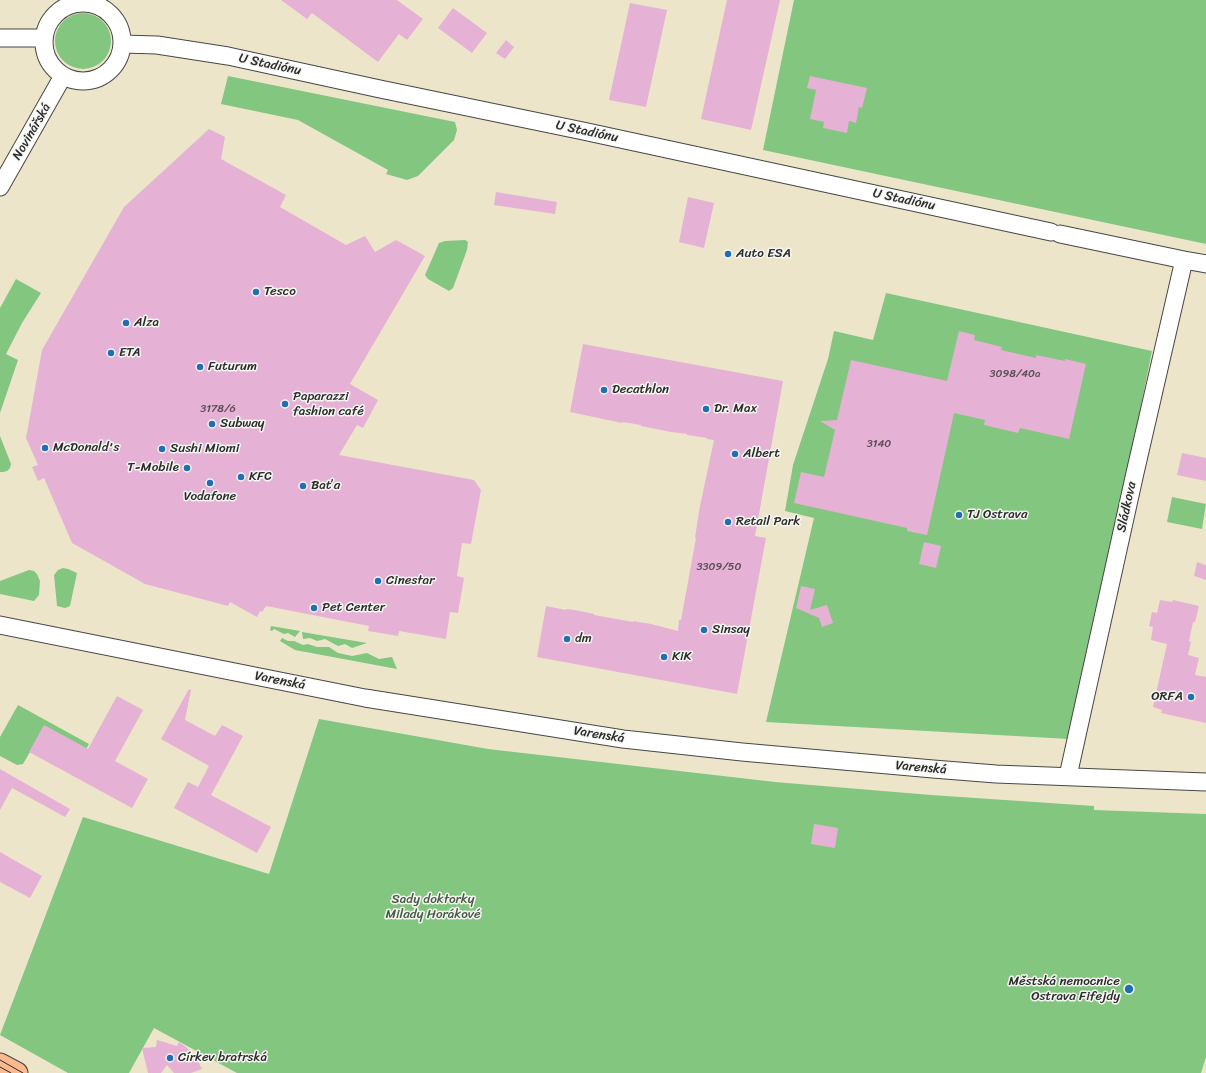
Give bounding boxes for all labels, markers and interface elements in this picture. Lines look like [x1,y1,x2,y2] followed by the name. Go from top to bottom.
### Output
[237,51,303,79] street label: U Stadiónu
[10,101,54,163] street label: Novinářská
[554,118,620,146] street label: U Stadiónu
[871,186,937,214] street label: U Stadiónu
[736,246,791,262] place label: Auto ESA
[723,249,733,259] marker: Auto ESA
[264,284,296,300] place label: Tesco
[251,287,261,297] marker: Tesco
[134,315,159,331] place label: Alza
[121,318,131,328] marker: Alza
[119,345,140,361] place label: ETA
[106,348,116,358] marker: ETA
[208,359,257,375] place label: Futurum
[195,362,205,372] marker: Futurum
[989,367,1041,381] house number: 3098/40a
[612,382,669,398] place label: Decathlon
[599,385,609,395] marker: Decathlon
[293,389,364,420] place label: Paparazzi fashion café
[280,399,290,409] marker: Paparazzi fashion café
[714,401,757,417] place label: Dr. Max
[200,402,236,416] house number: 3178/6
[701,404,711,414] marker: Dr. Max
[220,416,264,432] place label: Subway
[207,419,217,429] marker: Subway
[867,437,891,451] house number: 3140
[53,440,119,456] place label: McDonald's
[170,441,239,457] place label: Sushi Miomi
[40,443,50,453] marker: McDonald's
[157,444,167,454] marker: Sushi Miomi
[743,446,780,462] place label: Albert
[730,449,740,459] marker: Albert
[127,460,179,476] place label: T-Mobile
[182,463,192,473] marker: T-Mobile
[249,469,272,485] place label: KFC
[236,472,246,482] marker: KFC
[205,478,215,488] marker: Vodafone
[311,478,340,494] place label: Baťa
[1114,480,1140,534] street label: Sládkova
[298,481,308,491] marker: Baťa
[184,489,236,505] place label: Vodafone
[967,507,1027,523] place label: TJ Ostrava
[954,510,964,520] marker: TJ Ostrava
[736,514,800,530] place label: Retail Park
[723,517,733,527] marker: Retail Park
[697,560,741,574] house number: 3309/50
[386,573,434,589] place label: Cinestar
[373,576,383,586] marker: Cinestar
[322,600,385,616] place label: Pet Center
[309,603,319,613] marker: Pet Center
[712,622,750,638] place label: Sinsay
[699,625,709,635] marker: Sinsay
[575,631,592,647] place label: dm
[562,634,572,644] marker: dm
[672,649,691,665] place label: KiK
[659,652,669,662] marker: KiK
[253,668,307,694] street label: Varenská
[1151,689,1183,705] place label: ORFA
[1186,692,1196,702] marker: ORFA
[573,723,625,747] street label: Varenská
[895,758,947,778] street label: Varenská
[385,892,481,923] park label: Sady doktorky Milady Horákové
[1008,974,1120,1005] place label: Městská nemocnice Ostrava Fifejdy
[1123,983,1135,995] marker: Městská nemocnice Ostrava Fifejdy
[178,1050,267,1066] place label: Církev bratrská
[165,1053,175,1063] marker: Církev bratrská

